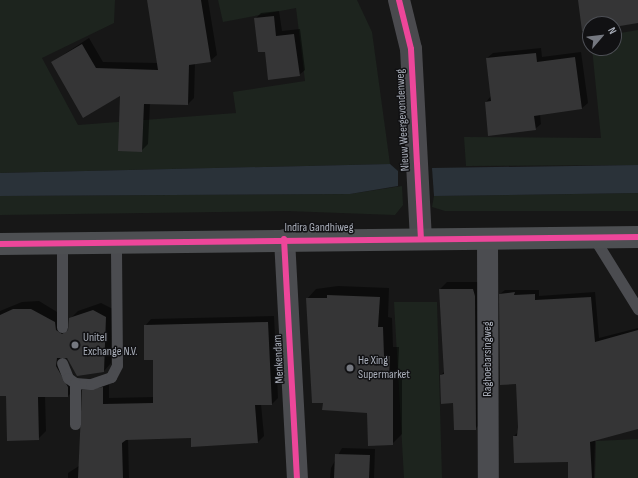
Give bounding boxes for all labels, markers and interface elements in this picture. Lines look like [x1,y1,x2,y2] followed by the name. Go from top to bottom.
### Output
[582,16,622,56] north arrow
[605,25,619,36] text: N
[393,68,413,172] street label: Nieuw Weergevondenweg
[285,221,353,235] street label: Indira Gandhiweg
[481,321,495,397] street label: Raghoebarsingweg
[83,331,138,359] place label: Unitel Exchange N.V.
[271,334,287,384] street label: Menkendam
[70,340,80,350] marker: Unitel Exchange N.V.
[358,354,410,382] place label: He Xing Supermarket
[345,363,355,373] marker: He Xing Supermarket

